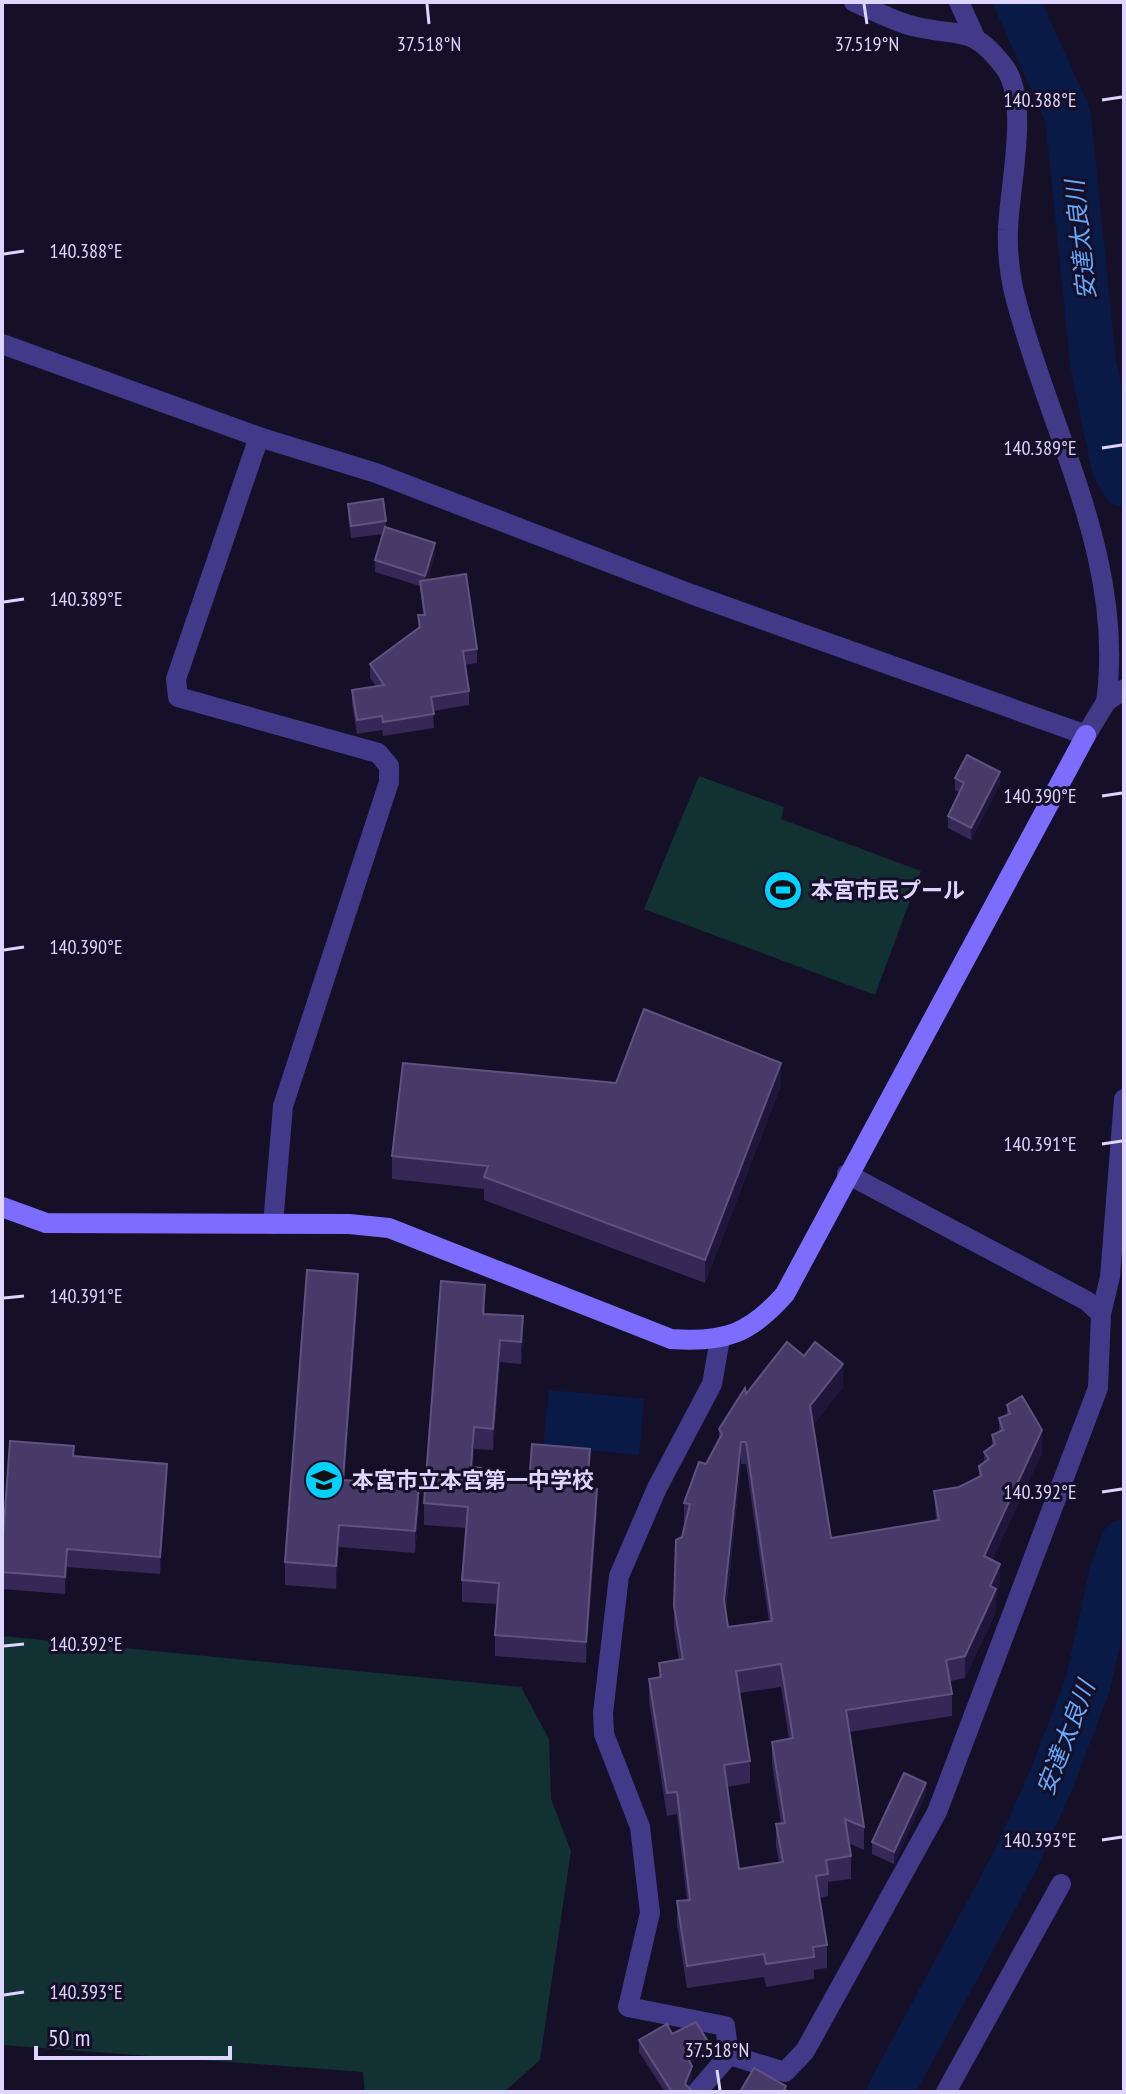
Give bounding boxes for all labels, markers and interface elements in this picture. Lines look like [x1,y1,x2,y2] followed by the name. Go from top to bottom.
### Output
[397,31,461,57] text: 37.518°N
[835,31,899,57] text: 37.519°N
[1004,87,1076,113] text: 140.388°E
[1059,176,1102,301] water label: 安達太良川
[50,238,122,264] text: 140.388°E
[1004,435,1076,461] text: 140.389°E
[50,586,122,612] text: 140.389°E
[1004,783,1076,809] text: 140.390°E
[762,869,804,911] sports icon: 本宮市民プール
[811,876,965,904] place label: 本宮市民プール
[50,934,122,960] text: 140.390°E
[1004,1131,1076,1157] text: 140.391°E
[50,1283,122,1309] text: 140.391°E
[303,1459,345,1501] school or university icon: 本宮市立本宮第一中学校
[352,1466,594,1494] place label: 本宮市立本宮第一中学校
[1004,1479,1076,1505] text: 140.392°E
[50,1631,122,1657] text: 140.392°E
[1030,1673,1103,1799] water label: 安達太良川
[1004,1827,1076,1853] text: 140.393°E
[50,1979,122,2005] text: 140.393°E
[36,2010,230,2060] scale bar
[48,2022,90,2053] text: 50 m
[685,2037,749,2063] text: 37.518°N

